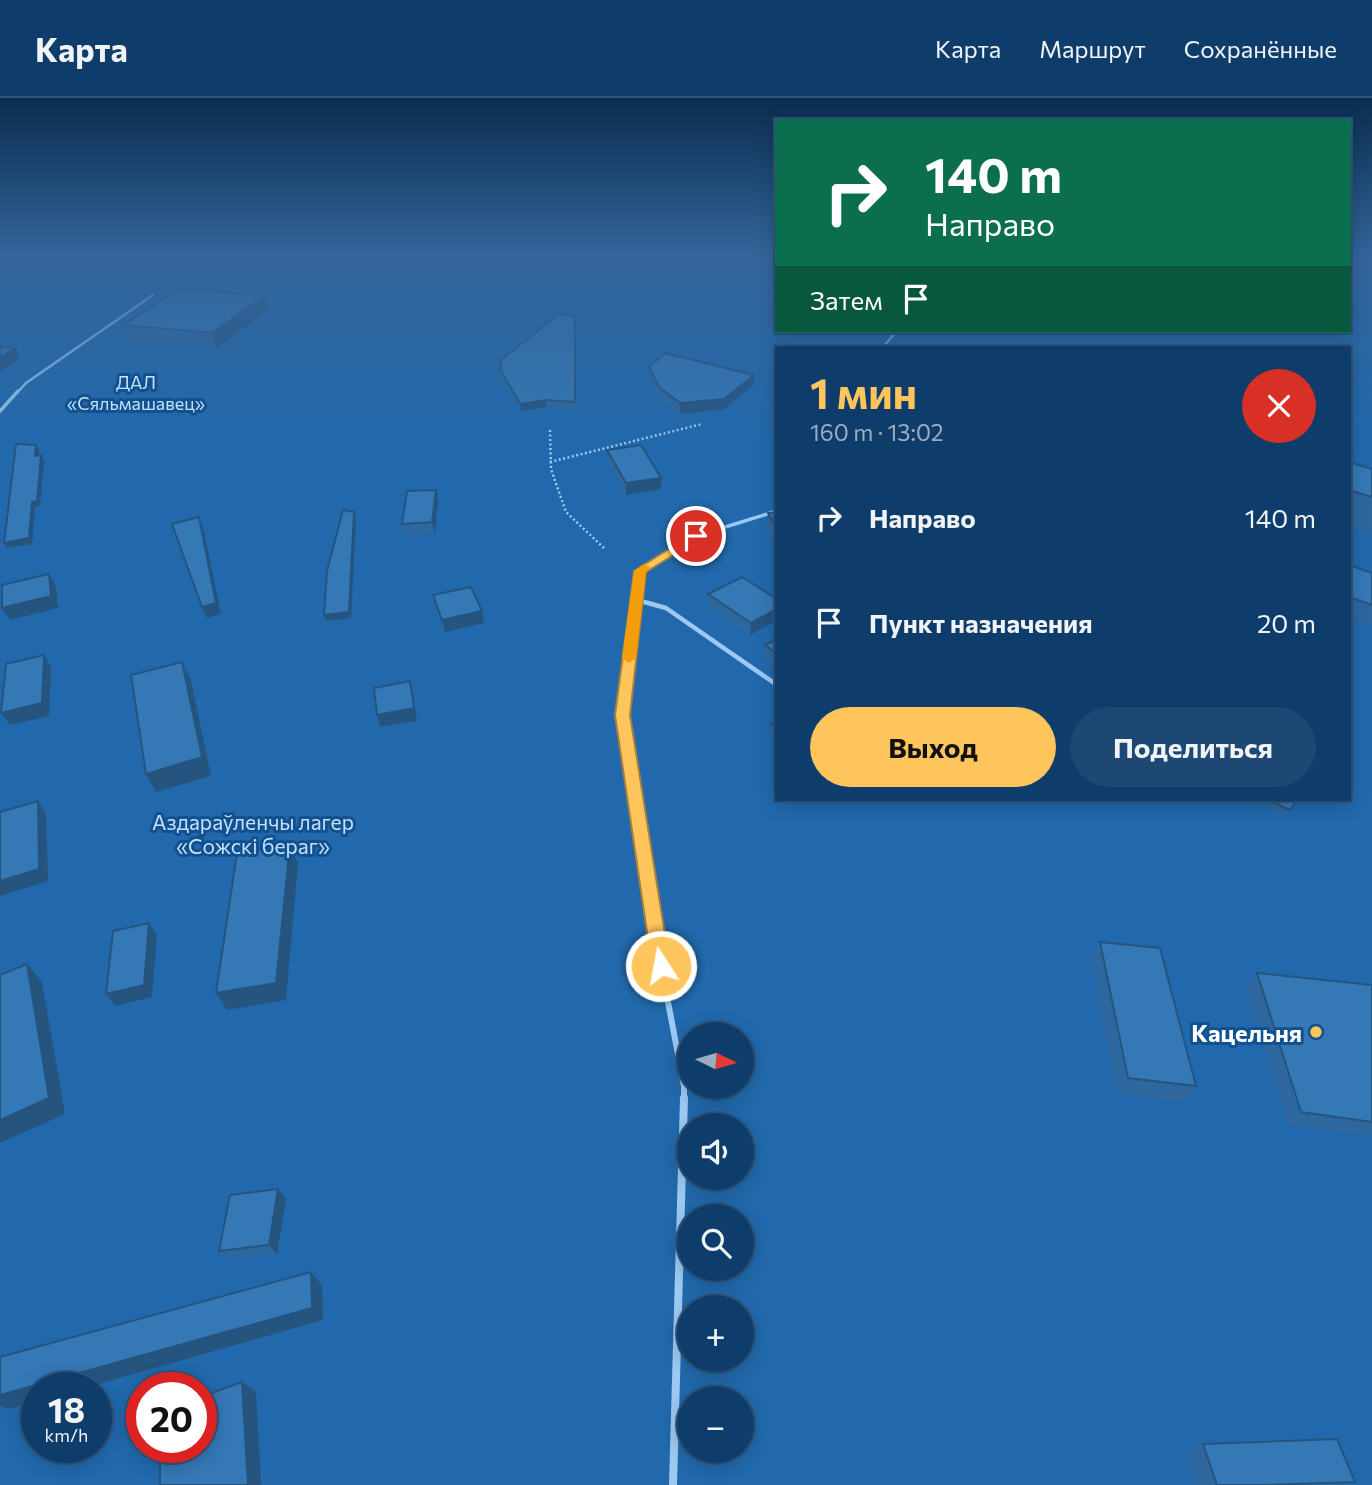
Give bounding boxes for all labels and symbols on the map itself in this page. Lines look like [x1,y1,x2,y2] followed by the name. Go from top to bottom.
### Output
[67,371,205,414] park label: ДАЛ «Сяльмашавец»
[666,506,726,566] pin
[152,809,354,858] park label: Аздараўленчы лагер «Сожскі бераг»
[624,929,698,1003] position arrow
[1191,1018,1302,1047] place label: Кацельня
[677,1022,754,1099] north arrow
[1308,1024,1324,1040] marker: Кацельня
[126,1372,217,1463] speed limit sign: 20

